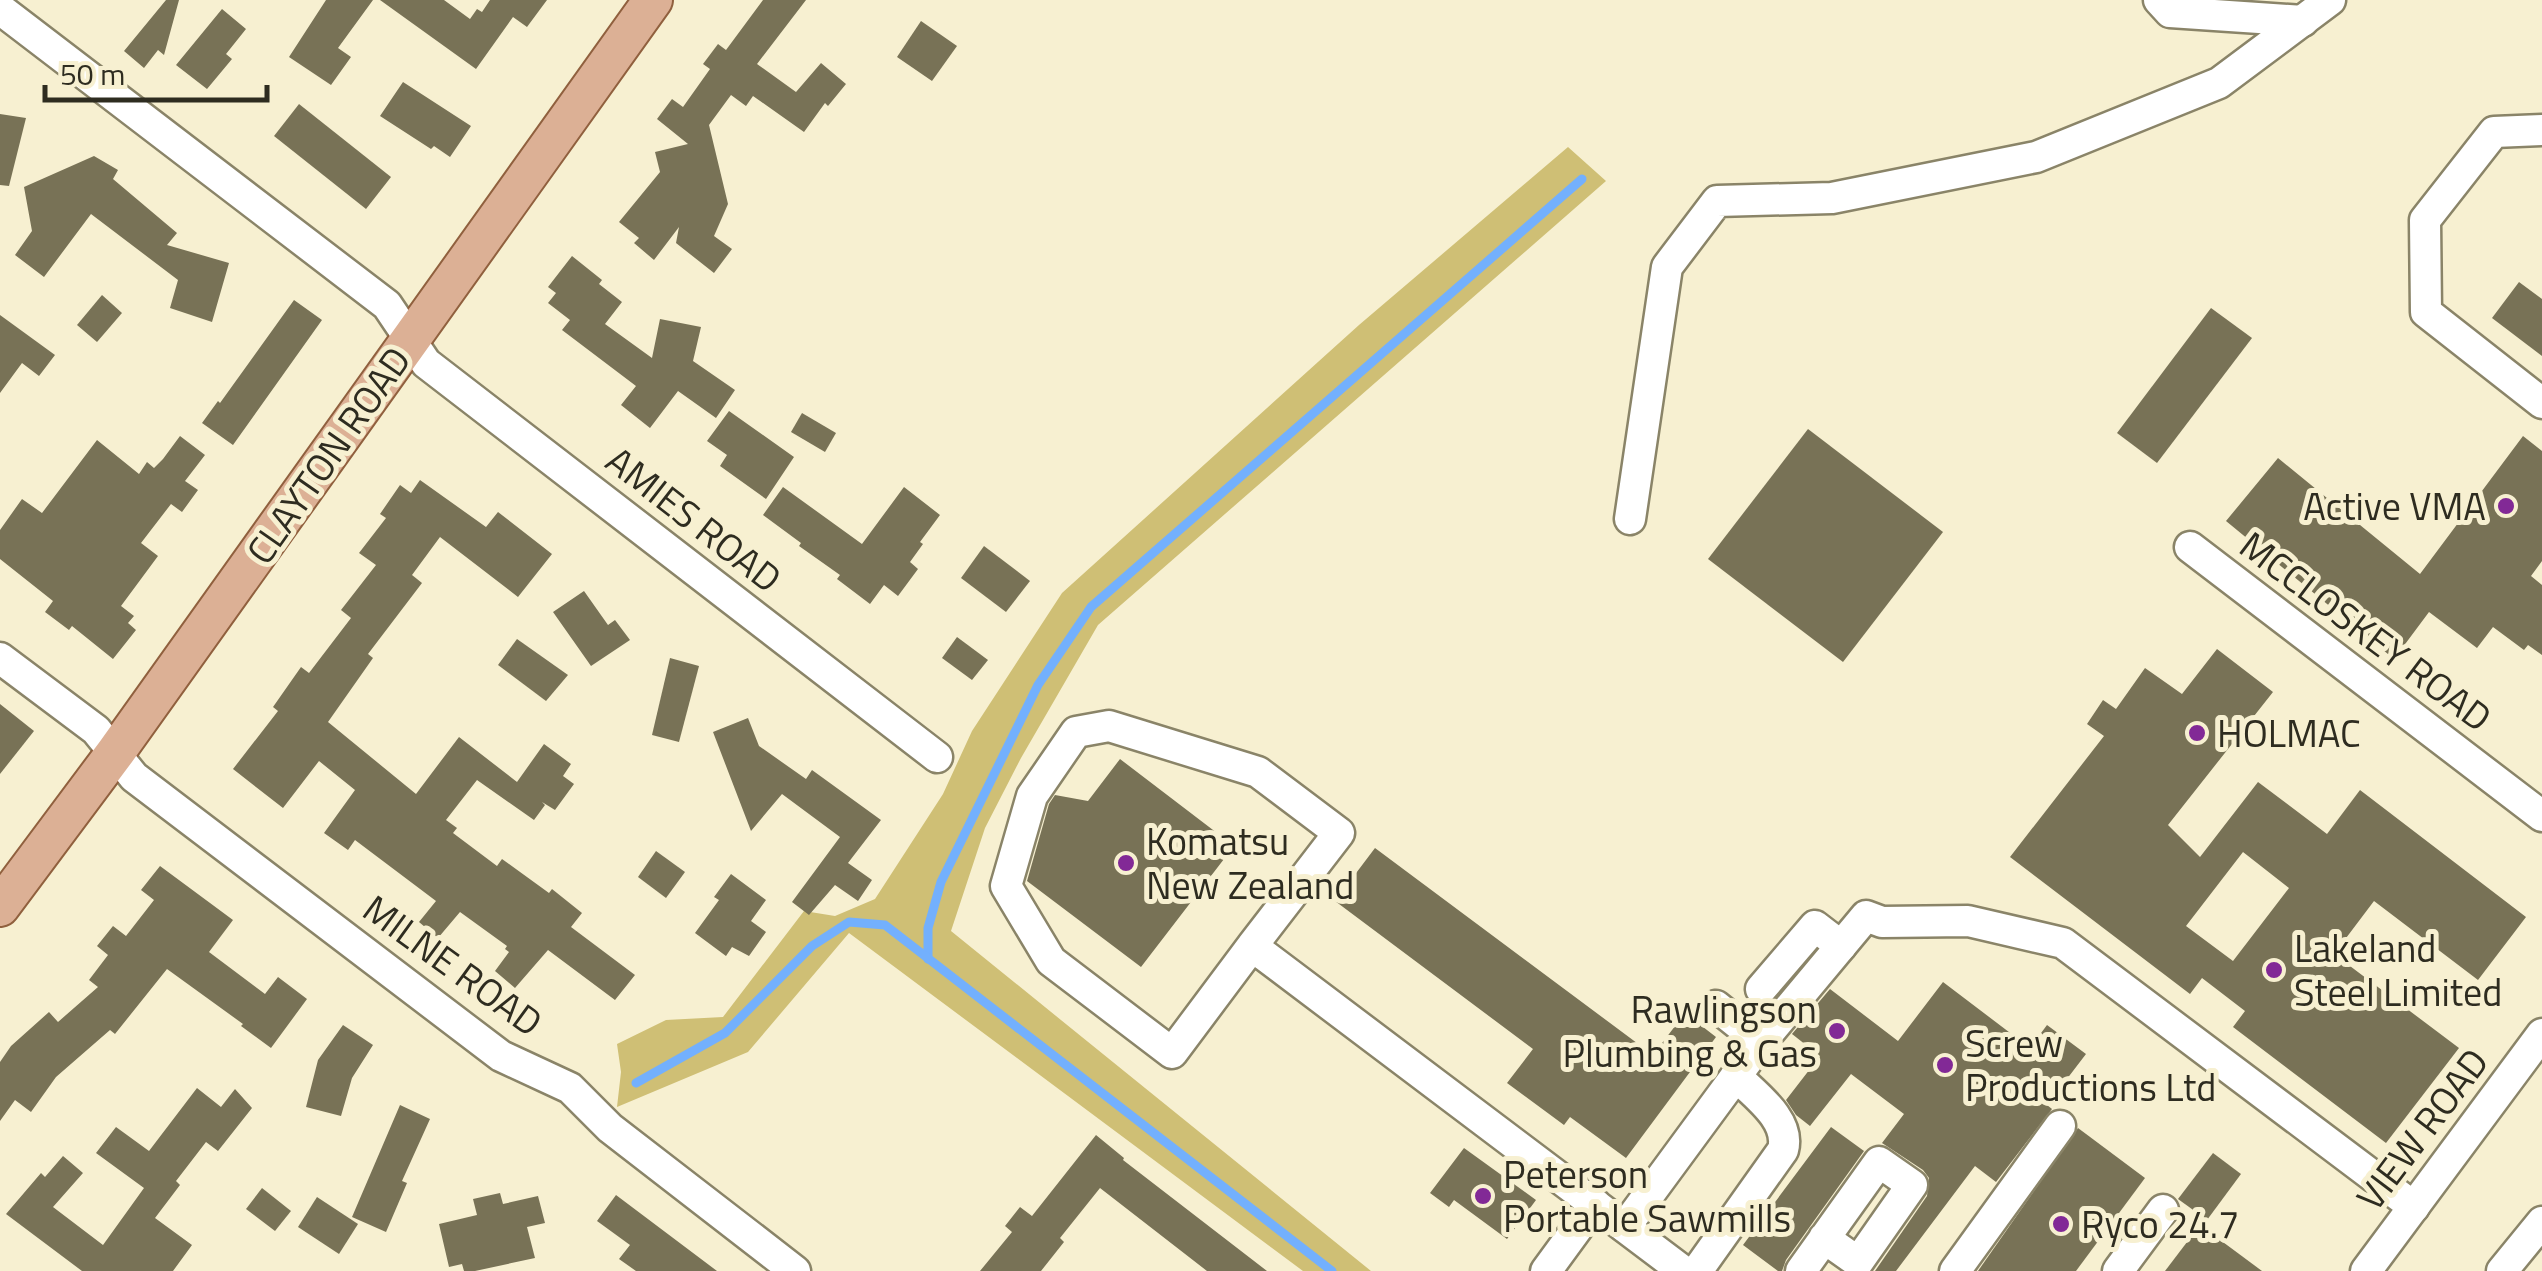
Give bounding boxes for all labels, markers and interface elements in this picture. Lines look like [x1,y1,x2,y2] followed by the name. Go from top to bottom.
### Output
[45,40,268,102] scale bar
[60,51,125,97] text: 50 m
[231,334,425,576] street label: CLAYTON ROAD
[594,432,794,606] street label: AMIES ROAD
[2303,477,2486,535] place label: Active VMA
[2495,495,2517,517] marker: Active VMA
[2228,517,2504,745] street label: MCCLOSKEY ROAD
[2217,704,2361,762] place label: HOLMAC
[2186,722,2208,744] marker: HOLMAC
[1146,812,1354,914] place label: Komatsu New Zealand
[1115,852,1137,874] marker: Komatsu New Zealand
[351,880,555,1050] street label: MILNE ROAD
[2294,919,2502,1021] place label: Lakeland Steel Limited
[2263,959,2285,981] marker: Lakeland Steel Limited
[1563,980,1817,1082] place label: Rawlingson Plumbing & Gas
[1965,1014,2216,1116] place label: Screw Productions Ltd
[1826,1020,1848,1042] marker: Rawlingson Plumbing & Gas
[2342,1036,2502,1222] street label: VIEW ROAD
[1934,1054,1956,1076] marker: Screw Productions Ltd
[1503,1145,1791,1247] place label: Peterson Portable Sawmills
[1472,1185,1494,1207] marker: Peterson Portable Sawmills
[2081,1195,2239,1253] place label: Ryco 24.7
[2050,1213,2072,1235] marker: Ryco 24.7

